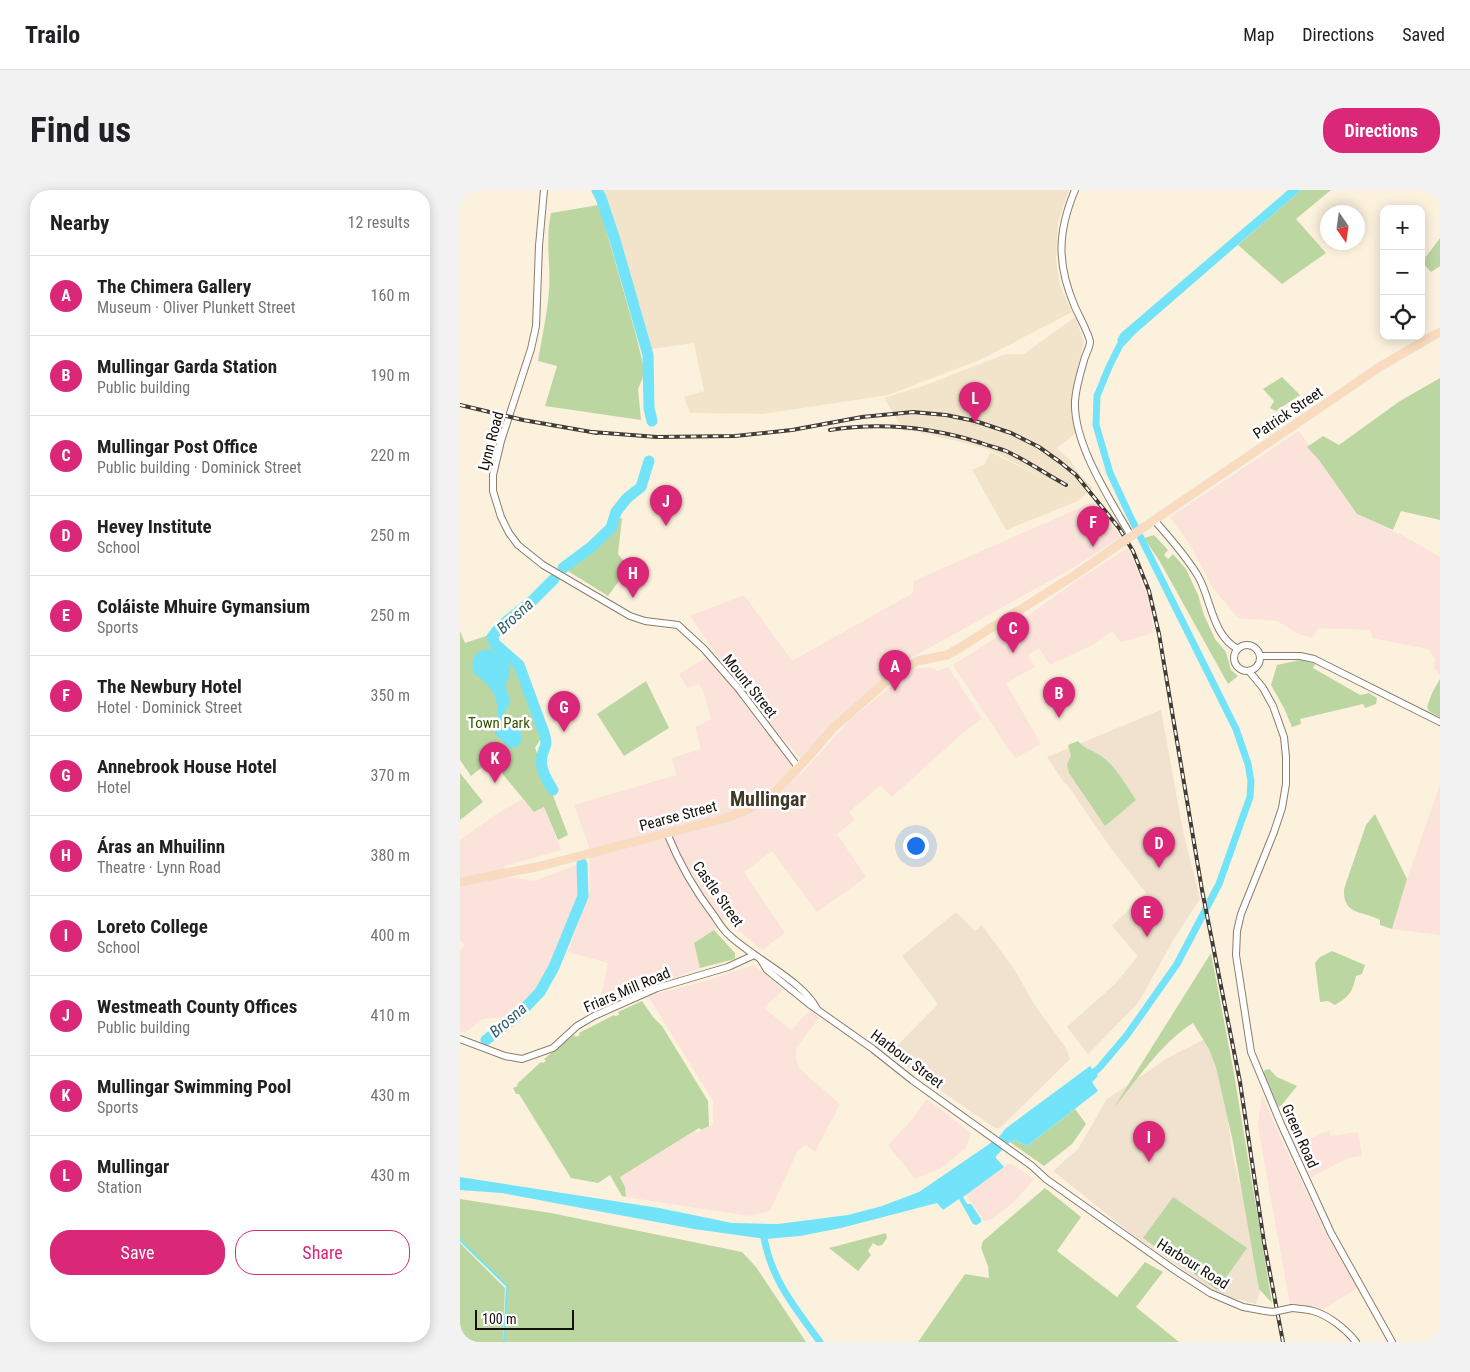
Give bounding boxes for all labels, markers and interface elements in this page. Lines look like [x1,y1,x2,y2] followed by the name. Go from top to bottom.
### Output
[25,21,80,49] text: Trailo
[1243,24,1274,45] text: Map
[1302,24,1374,45] text: Directions
[1402,24,1445,45] text: Saved
[1323,108,1440,153] button: Directions
[30,110,131,151] text: Find us
[1320,205,1365,250] north arrow
[1380,205,1425,340] map controls
[1380,205,1425,250] button: +
[50,211,109,235] text: Nearby
[348,213,410,232] text: 12 results
[1380,250,1425,295] button: −
[97,275,251,298] text: The Chimera Gallery
[61,286,71,305] text: A
[371,286,410,305] text: 160 m
[1380,295,1425,340] button: locate
[97,298,296,317] text: Museum · Oliver Plunkett Street
[97,355,277,378] text: Mullingar Garda Station
[62,366,70,385] text: B
[371,366,410,385] text: 190 m
[97,378,190,397] text: Public building
[959,382,991,423] pin: L
[1250,383,1326,443] street label: Patrick Street
[474,409,508,473] street label: Lynn Road
[97,435,258,458] text: Mullingar Post Office
[61,446,71,465] text: C
[371,446,410,465] text: 220 m
[97,458,301,477] text: Public building · Dominick Street
[650,485,682,526] pin: J
[1077,506,1109,547] pin: F
[97,515,212,538] text: Hevey Institute
[61,526,71,545] text: D
[371,526,410,545] text: 250 m
[97,538,140,557] text: School
[617,557,649,598] pin: H
[493,594,537,638] water label: Brosna
[97,595,310,618] text: Coláiste Mhuire Gymansium
[62,606,70,625] text: E
[371,606,410,625] text: 250 m
[997,612,1029,653] pin: C
[97,618,139,637] text: Sports
[879,650,911,691] pin: A
[719,651,781,721] street label: Mount Street
[97,675,242,698] text: The Newbury Hotel
[1043,677,1075,718] pin: B
[62,686,70,705] text: F
[371,686,410,705] text: 350 m
[548,691,580,732] pin: G
[97,698,242,717] text: Hotel · Dominick Street
[468,714,530,732] park label: Town Park
[479,742,511,783] pin: K
[97,755,277,778] text: Annebrook House Hotel
[61,766,71,785] text: G
[371,766,410,785] text: 370 m
[97,778,131,797] text: Hotel
[730,787,806,811] district label: Mullingar
[637,797,719,835] street label: Pearse Street
[1143,827,1175,868] pin: D
[903,833,929,859] your location
[97,835,225,858] text: Áras an Mhuilinn
[61,846,71,865] text: H
[371,846,410,865] text: 380 m
[97,858,221,877] text: Theatre · Lynn Road
[689,858,747,930] street label: Castle Street
[1131,896,1163,937] pin: E
[97,915,208,938] text: Loreto College
[64,926,68,945] text: I
[371,926,410,945] text: 400 m
[97,938,140,957] text: School
[581,964,673,1016] street label: Friars Mill Road
[97,995,297,1018] text: Westmeath County Offices
[486,999,530,1041] water label: Brosna
[62,1006,70,1025] text: J
[371,1006,410,1025] text: 410 m
[97,1018,190,1037] text: Public building
[867,1026,947,1092] street label: Harbour Street
[97,1075,291,1098] text: Mullingar Swimming Pool
[62,1086,70,1105] text: K
[371,1086,410,1105] text: 430 m
[97,1098,139,1117] text: Sports
[1278,1101,1322,1171] street label: Green Road
[1133,1121,1165,1162] pin: I
[97,1155,169,1178] text: Mullingar
[62,1166,70,1185] text: L
[371,1166,410,1185] text: 430 m
[97,1178,142,1197] text: Station
[50,1230,225,1275] button: Save
[235,1230,410,1275] button: Share
[1154,1235,1232,1293] street label: Harbour Road
[475,1307,574,1330] scale bar
[482,1311,517,1327] text: 100 m

